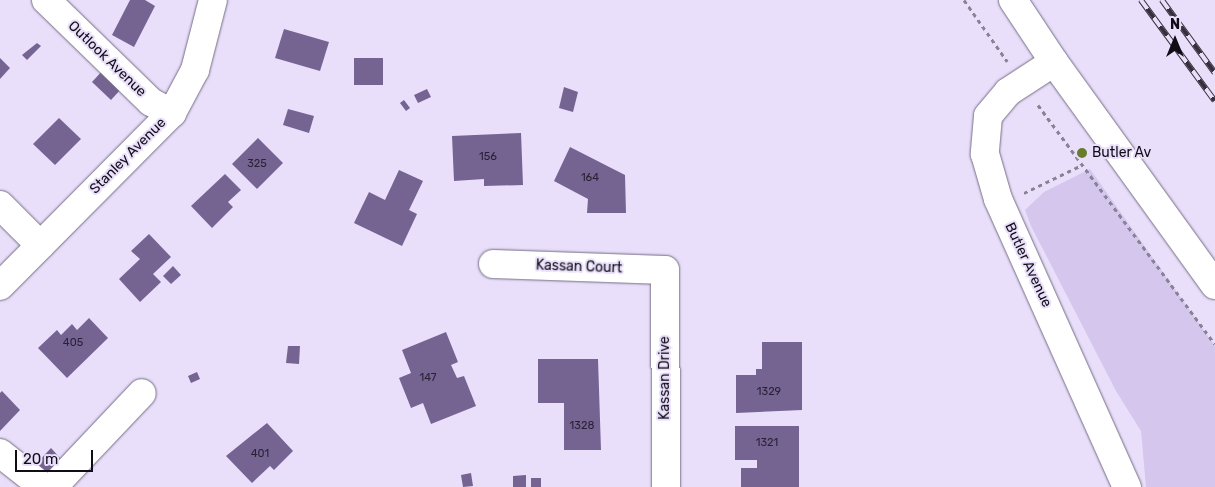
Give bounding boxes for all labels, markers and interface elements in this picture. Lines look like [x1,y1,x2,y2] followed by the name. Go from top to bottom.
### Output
[1150,15,1200,65] north arrow
[1170,16,1180,33] text: N
[64,17,150,101] street label: Outlook Avenue
[86,114,170,198] street label: Stanley Avenue
[1092,145,1152,161] place label: Butler Av
[1076,147,1088,159] marker: Butler Av
[479,150,497,164] house number: 156
[247,157,267,171] house number: 325
[581,171,599,185] house number: 164
[1001,220,1055,310] street label: Butler Avenue
[535,257,623,277] street label: Kassan Court
[63,336,83,350] house number: 405
[657,336,673,420] street label: Kassan Drive
[420,371,436,385] house number: 147
[757,385,781,399] house number: 1329
[570,419,594,433] house number: 1328
[756,436,778,450] house number: 1321
[18,440,95,472] scale bar
[251,447,269,461] house number: 401
[23,450,58,468] text: 20 m

